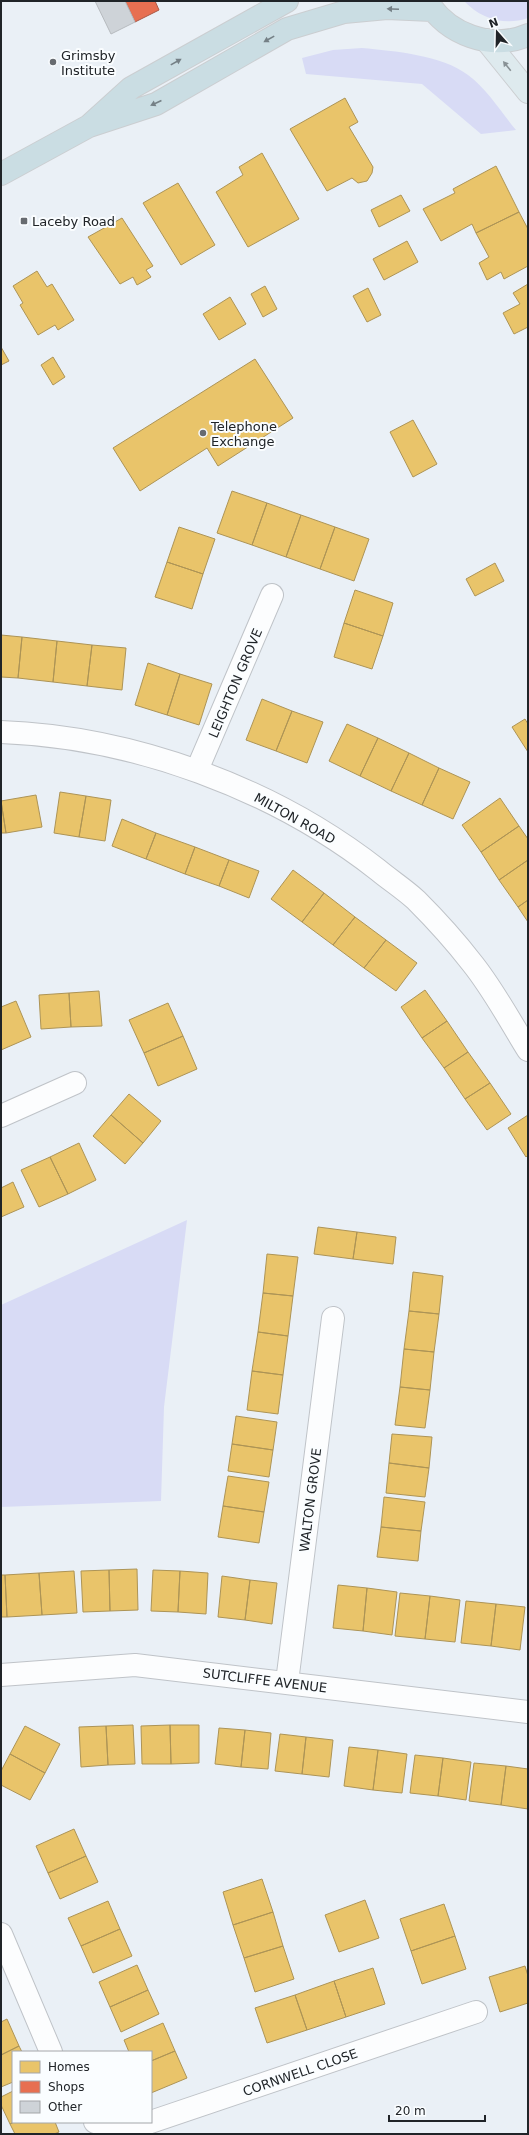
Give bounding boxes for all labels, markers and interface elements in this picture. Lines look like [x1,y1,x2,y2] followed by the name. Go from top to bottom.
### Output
[387,5,399,12] one-way arrow
[477,12,517,52] north arrow
[487,15,500,31] text: N
[263,35,274,42] one-way arrow
[61,48,116,78] place label: Grimsby Institute
[48,57,58,67] marker: Grimsby Institute
[170,59,182,66] one-way arrow
[503,61,511,72] one-way arrow
[150,100,162,106] one-way arrow
[32,214,115,229] place label: Laceby Road
[19,216,29,226] marker: Laceby Road
[210,419,277,449] place label: Telephone Exchange
[198,428,208,438] marker: Telephone Exchange
[206,626,265,740] street label: LEIGHTON GROVE
[252,790,338,847] street label: MILTON ROAD
[297,1447,324,1553] street label: WALTON GROVE
[202,1665,328,1696] street label: SUTCLIFFE AVENUE
[241,2046,359,2099] street label: CORNWELL CLOSE
[12,2051,152,2123] legend
[48,2060,90,2074] text: Homes
[48,2080,84,2094] text: Shops
[389,2097,485,2123] scale bar
[48,2100,82,2114] text: Other
[395,2104,426,2118] text: 20 m

